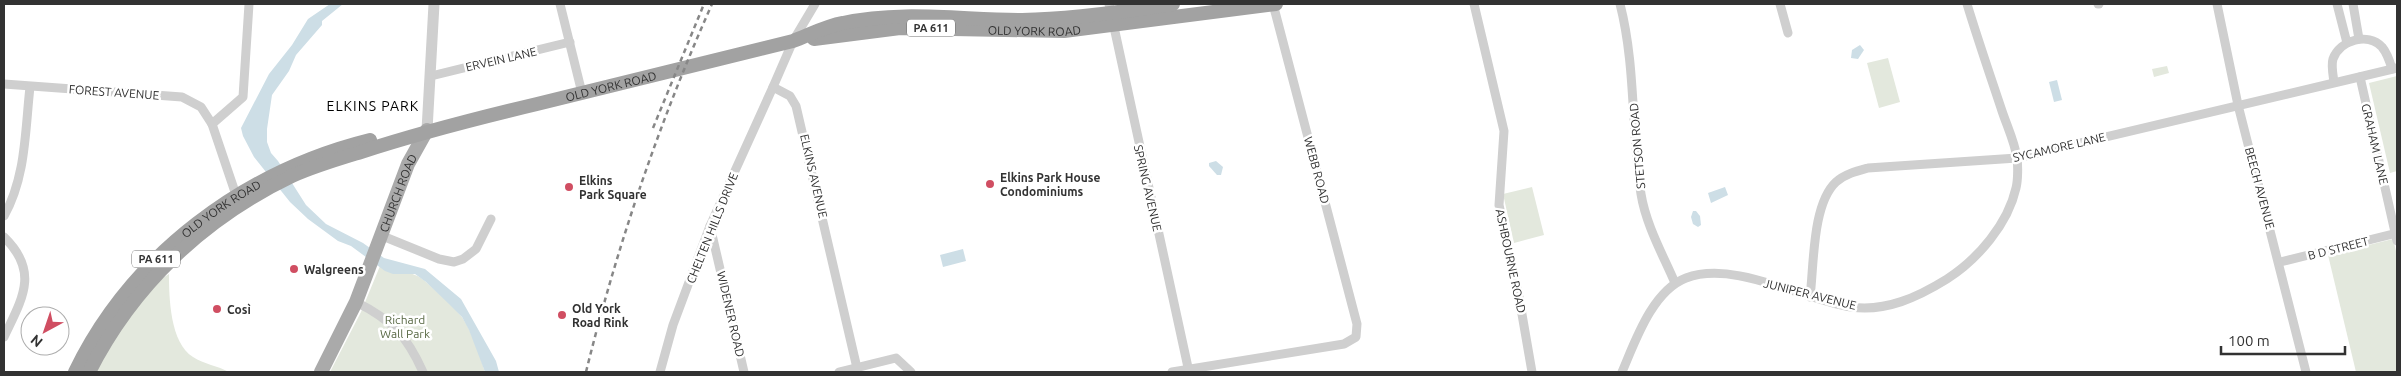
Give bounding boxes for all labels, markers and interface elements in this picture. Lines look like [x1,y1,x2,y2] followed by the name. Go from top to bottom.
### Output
[907,19,955,36] road number: PA 611
[988,22,1081,38] street label: OLD YORK ROAD
[464,44,538,73] street label: ERVEIN LANE
[564,68,658,103] street label: OLD YORK ROAD
[68,82,160,102] street label: FOREST AVENUE
[327,98,419,114] district label: ELKINS PARK
[2359,102,2391,186] street label: GRAHAM LANE
[1627,103,1647,189] street label: STETSON ROAD
[2011,130,2107,164] street label: SYCAMORE LANE
[798,133,830,220] street label: ELKINS AVENUE
[1302,135,1332,205] street label: WEBB ROAD
[1132,144,1164,233] street label: SPRING AVENUE
[2243,146,2277,231] street label: BEECH AVENUE
[376,152,419,234] street label: CHURCH ROAD
[684,170,740,285] street label: CHELTEN HILLS DRIVE
[1000,171,1100,198] place label: Elkins Park House Condominiums
[579,174,647,201] place label: Elkins Park Square
[178,177,263,240] street label: OLD YORK ROAD
[984,178,996,190] marker: Elkins Park House Condominiums
[563,181,575,193] marker: Elkins Park Square
[1494,208,1528,314] street label: ASHBOURNE ROAD
[2306,234,2370,262] street label: B D STREET
[132,250,180,268] road number: PA 611
[288,263,300,275] marker: Walgreens
[304,263,364,276] place label: Walgreens
[715,270,747,358] street label: WIDENER ROAD
[1762,276,1858,312] street label: JUNIPER AVENUE
[572,302,629,329] place label: Old York Road Rink
[211,303,223,315] marker: Così
[227,303,251,316] place label: Così
[20,306,70,356] north arrow
[556,309,568,321] marker: Old York Road Rink
[380,313,430,340] park label: Richard Wall Park
[2221,324,2345,356] scale bar
[27,331,46,350] text: N
[2228,332,2270,349] text: 100 m

